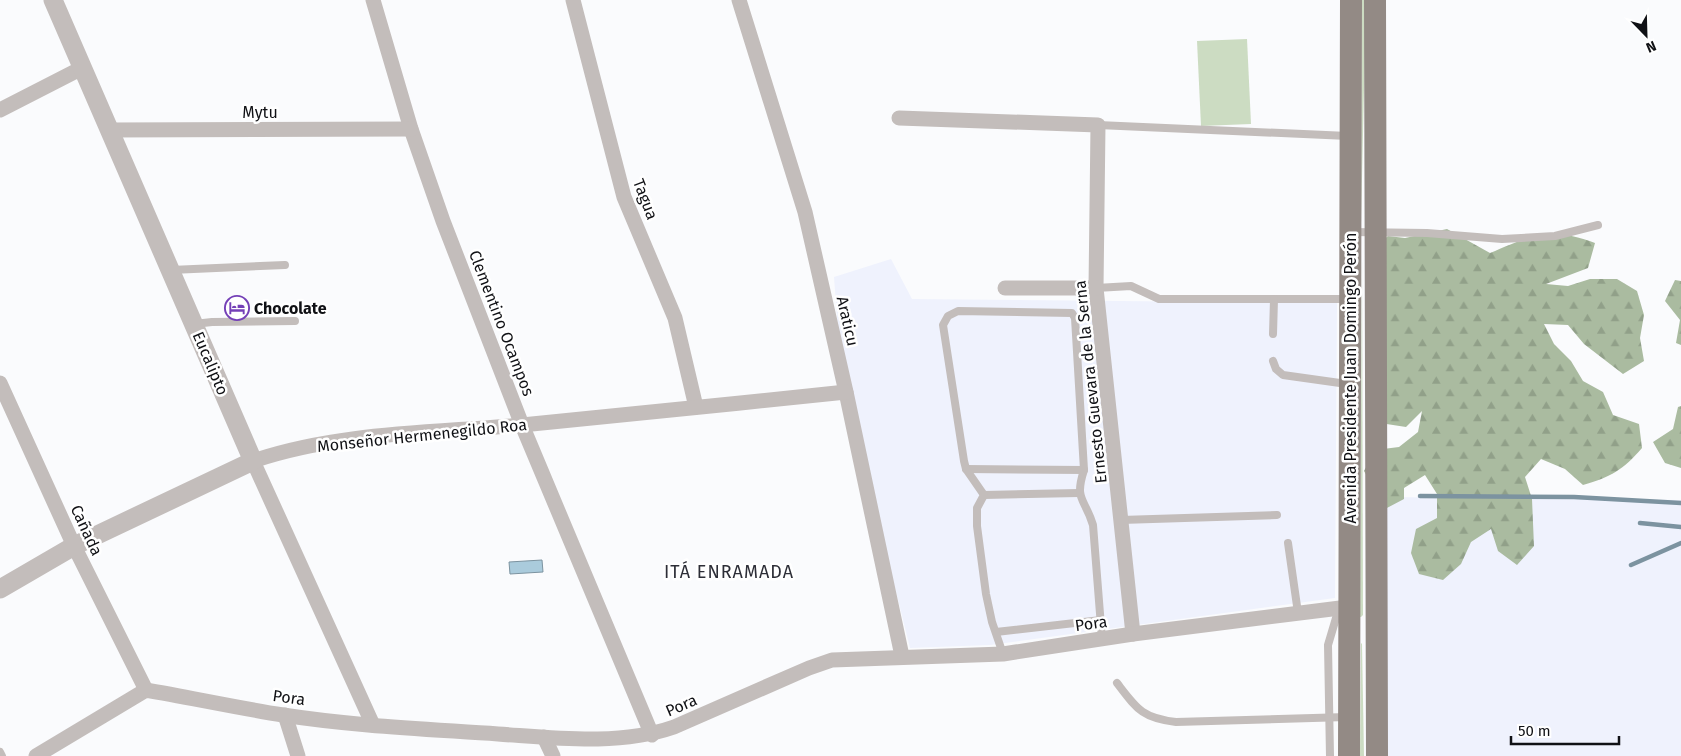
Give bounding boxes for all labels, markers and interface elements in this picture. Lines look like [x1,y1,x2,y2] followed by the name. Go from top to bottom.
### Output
[1621,10,1671,60] north arrow
[1643,37,1658,56] text: N
[242,103,278,122] street label: Mytu
[629,176,662,222] street label: Tagua
[1341,233,1360,524] street label: Avenida Presidente Juan Domingo Perón
[465,248,538,399] street label: Clementino Ocampos
[1070,280,1111,484] street label: Ernesto Guevara de la Serna
[833,294,862,348] street label: Araticu
[224,295,250,321] hotel icon: Chocolate
[254,299,327,318] place label: Chocolate
[189,329,232,398] street label: Eucalipto
[316,415,528,456] street label: Monseñor Hermenegildo Roa
[67,502,107,559] street label: Cañada
[664,560,794,583] district label: ITÁ ENRAMADA
[1074,612,1108,635] street label: Pora
[272,686,306,709] street label: Pora
[663,690,700,721] street label: Pora
[1511,714,1618,746] scale bar
[1518,722,1551,740] text: 50 m

